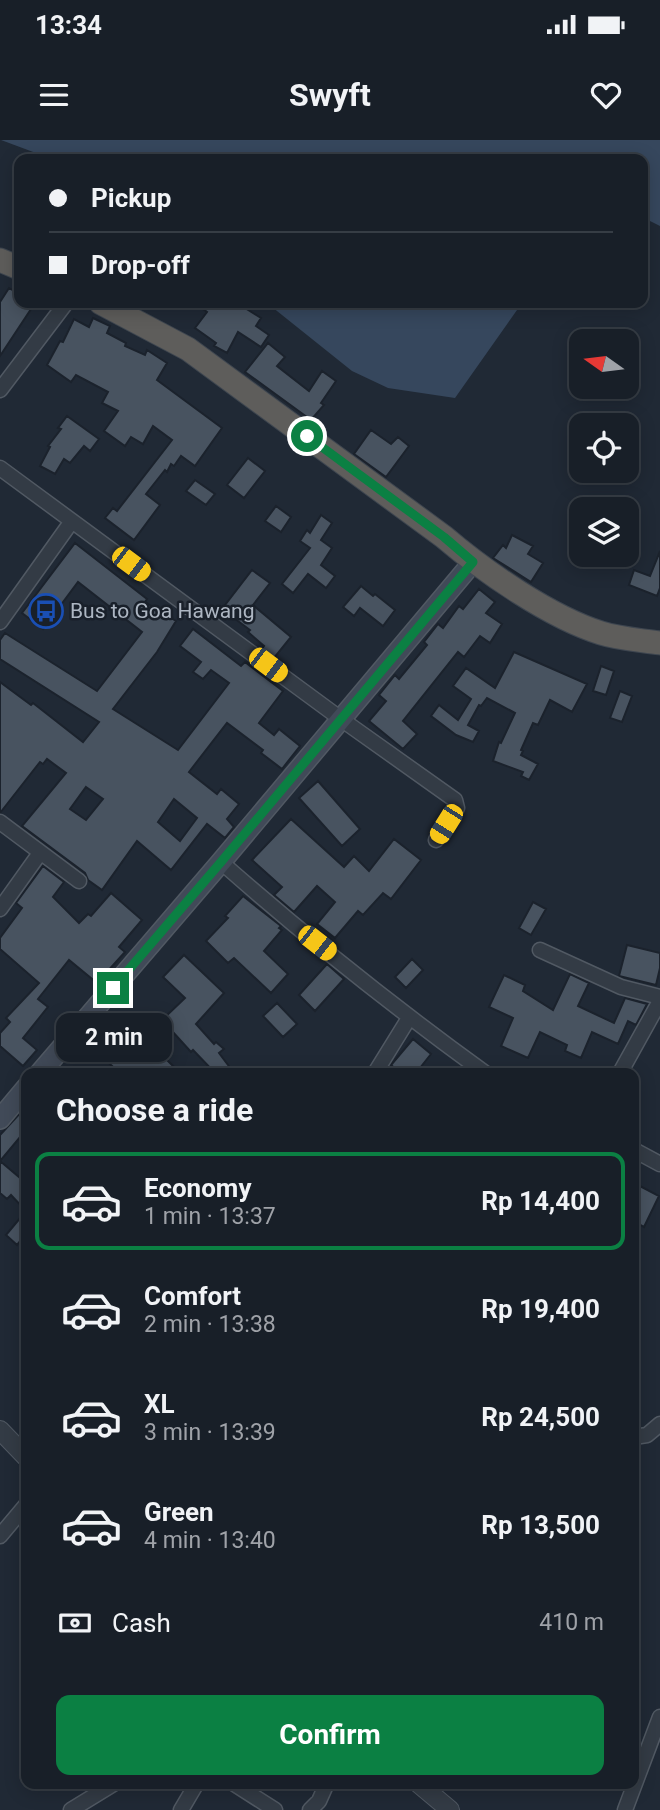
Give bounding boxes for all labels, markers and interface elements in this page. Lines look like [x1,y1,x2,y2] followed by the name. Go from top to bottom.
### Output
[35,10,102,40] text: 13:34
[35,76,73,114] icon: menu
[289,76,371,114] text: Swyft
[587,76,625,114] icon: heart
[91,183,171,213] text: Pickup
[91,250,190,280] text: Drop-off
[569,329,639,399] north arrow
[569,329,639,567] map controls
[569,413,639,483] button: locate
[291,420,323,452] route start
[569,497,639,567] button: layers
[108,543,155,585] car
[27,592,65,630] bus stop icon: Bus to Goa Hawang
[70,599,254,623] place label: Bus to Goa Hawang
[245,644,292,686] car
[426,801,467,847] car
[294,922,341,964] car
[97,972,129,1004] route end
[55,1012,171,1062] callout: 2 min
[85,1024,143,1051] text: 2 min
[56,1091,253,1129] text: Choose a ride
[60,1170,123,1233] icon: car
[144,1173,251,1203] text: Economy
[481,1186,600,1216] text: Rp 14,400
[144,1203,276,1230] text: 1 min · 13:37
[60,1278,123,1341] icon: car
[144,1281,241,1311] text: Comfort
[481,1294,600,1324] text: Rp 19,400
[144,1311,276,1338] text: 2 min · 13:38
[60,1386,123,1449] icon: car
[144,1389,175,1419] text: XL
[481,1402,600,1432] text: Rp 24,500
[144,1419,276,1446] text: 3 min · 13:39
[60,1494,123,1557] icon: car
[144,1497,214,1527] text: Green
[481,1510,600,1540] text: Rp 13,500
[144,1527,276,1554] text: 4 min · 13:40
[56,1604,94,1642] icon: cash
[112,1608,171,1638] text: Cash
[539,1609,604,1636] text: 410 m
[56,1695,604,1775] button: Confirm

